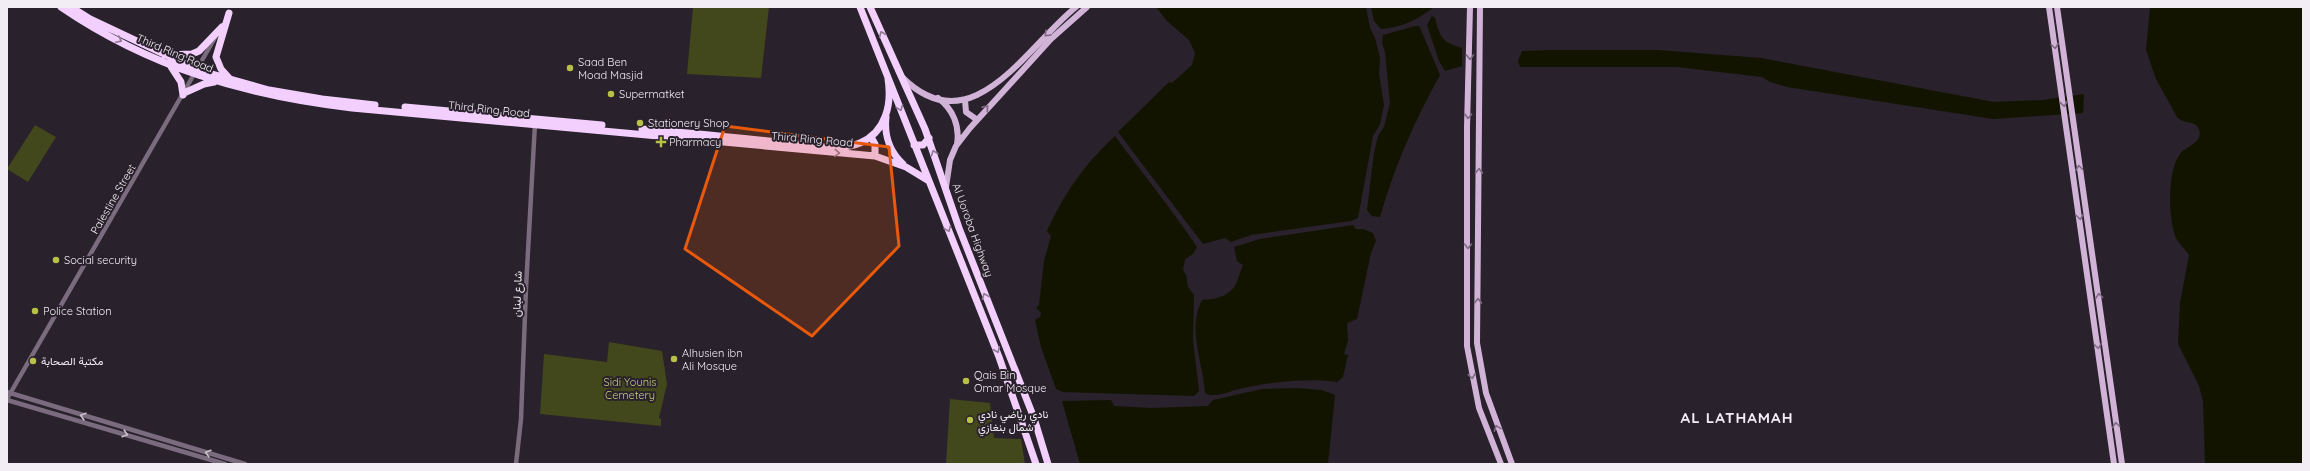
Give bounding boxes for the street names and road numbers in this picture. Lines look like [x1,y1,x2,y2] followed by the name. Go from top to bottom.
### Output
[134,31,216,75] street label: Third Ring Road
[447,98,531,120] street label: Third Ring Road
[770,128,854,150] street label: Third Ring Road
[87,161,139,237] street label: Palestine Street
[950,181,996,279] street label: Al Uoroba Highway
[509,270,526,317] street label: شارع لبنان

